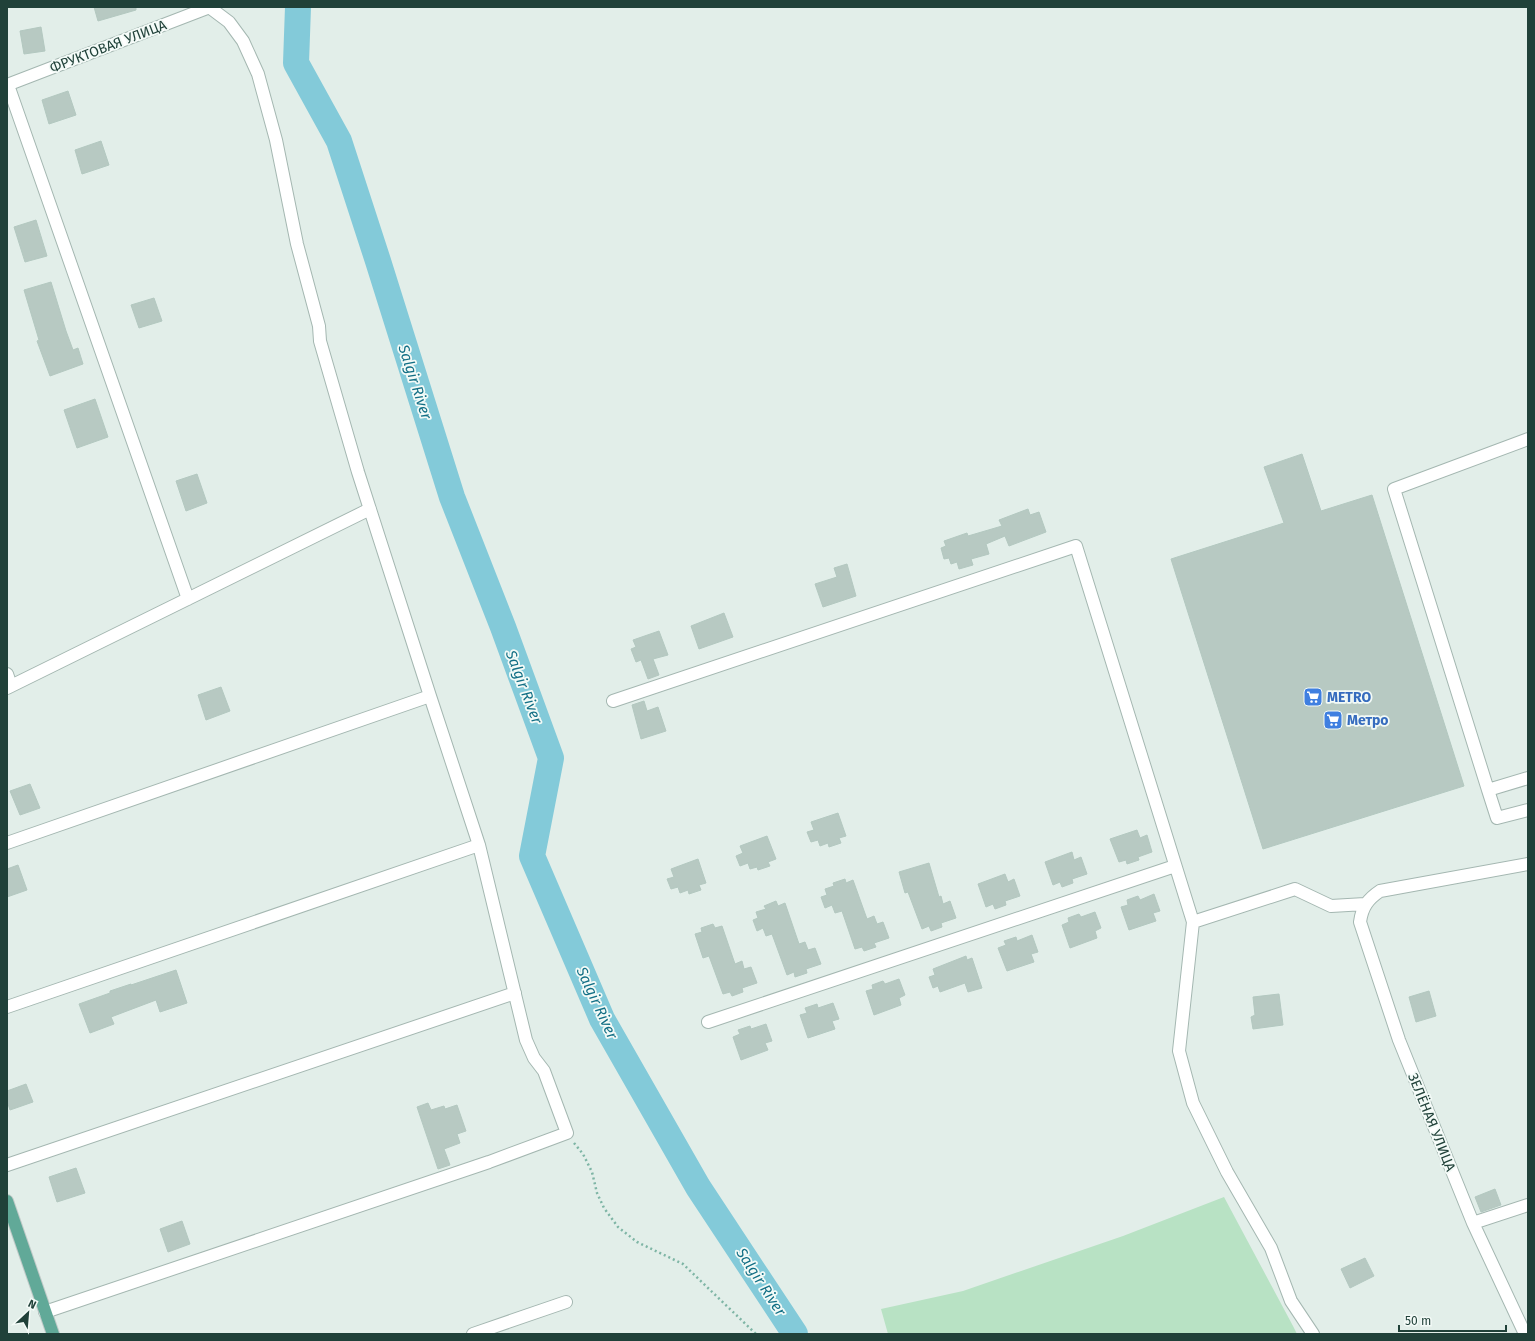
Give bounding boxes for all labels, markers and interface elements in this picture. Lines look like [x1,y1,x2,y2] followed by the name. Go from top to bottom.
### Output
[47,16,169,77] street label: ФРУКТОВАЯ УЛИЦА
[394,342,436,423] water label: Salgir River
[501,647,547,727] water label: Salgir River
[1302,686,1324,708] supermarket icon: METRO
[1327,689,1371,706] place label: METRO
[1322,709,1344,731] supermarket icon: Метро
[1347,712,1389,729] place label: Метро
[572,963,622,1043] water label: Salgir River
[1404,1071,1459,1174] street label: ЗЕЛЁНАЯ УЛИЦА
[732,1244,790,1320] water label: Salgir River
[8,1293,48,1333] north arrow
[26,1297,38,1312] text: N
[1399,1307,1506,1333] scale bar
[1405,1314,1431,1328] text: 50 m

